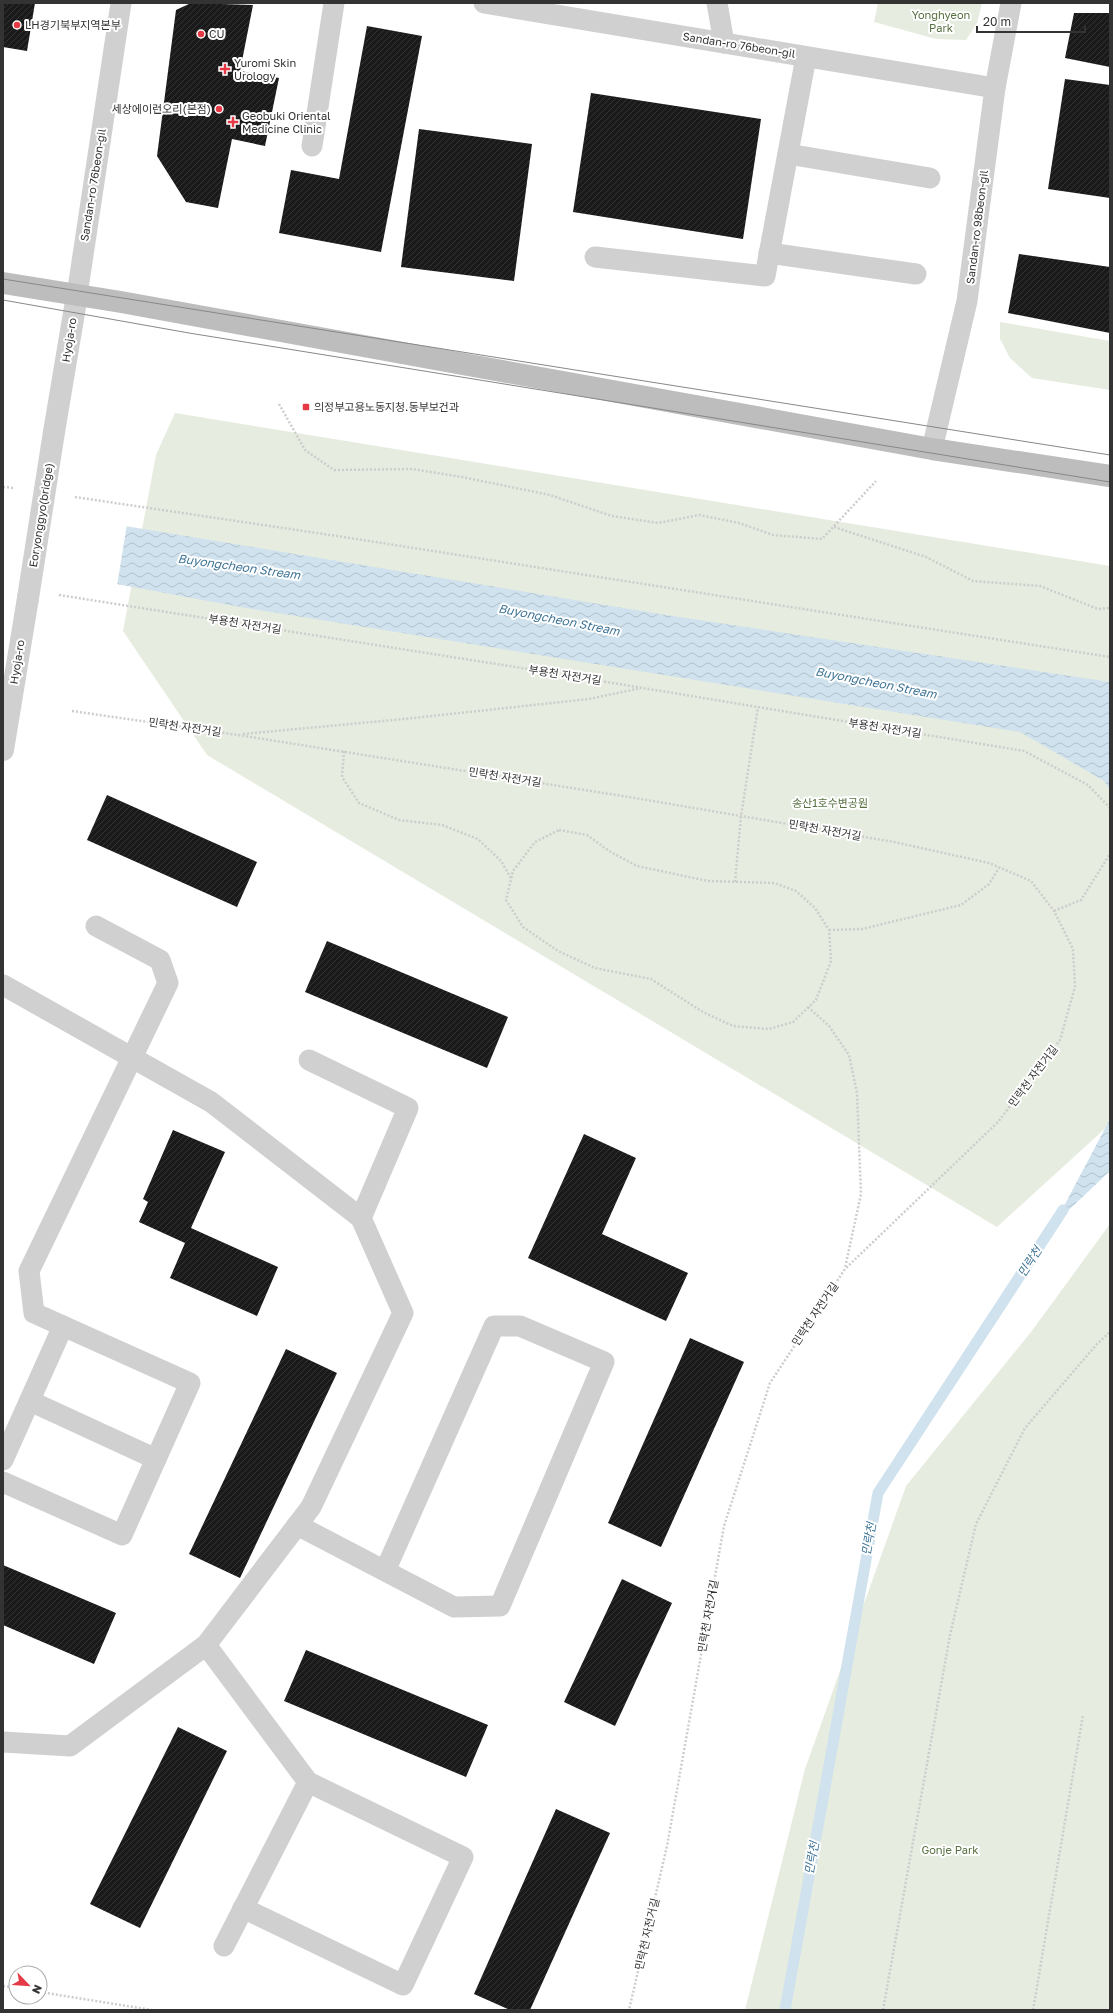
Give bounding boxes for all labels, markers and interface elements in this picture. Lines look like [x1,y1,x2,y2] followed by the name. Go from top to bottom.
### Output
[912,8,970,34] park label: Yonghyeon Park
[977,8,1085,34] scale bar
[983,14,1011,29] text: 20 m
[25,18,121,31] place label: LH경기북부지역본부
[12,20,22,30] marker: LH경기북부지역본부
[209,27,225,40] place label: CU
[196,29,206,39] marker: CU
[682,29,797,60] street label: Sandan-ro 76beon-gil
[234,56,296,82] place label: Yuromi Skin Urology
[219,63,231,75] marker: Yuromi Skin Urology
[112,102,211,115] place label: 세상에이런오리(본점)
[214,104,224,114] marker: 세상에이런오리(본점)
[242,109,331,135] place label: Geobuki Oriental Medicine Clinic
[227,116,239,128] marker: Geobuki Oriental Medicine Clinic
[77,127,108,242] street label: Sandan-ro 76beon-gil
[963,169,990,285] street label: Sandan-ro 98beon-gil
[59,316,79,363] street label: Hyoja-ro
[314,400,459,413] place label: 의정부고용노동지청.동부보건과
[301,402,311,412] marker: 의정부고용노동지청.동부보건과
[26,462,55,568] street label: Eoryonggyo(bridge)
[177,550,303,583] water label: Buyongcheon Stream
[497,600,622,639] water label: Buyongcheon Stream
[208,611,282,636] street label: 부용천 자전거길
[7,638,27,685] street label: Hyoja-ro
[528,662,602,687] street label: 부용천 자전거길
[814,663,939,702] water label: Buyongcheon Stream
[148,715,222,738] street label: 민락천 자전거길
[848,715,922,740] street label: 부용천 자전거길
[468,764,542,789] street label: 민락천 자전거길
[792,796,868,809] park label: 송산1호수변공원
[788,817,862,842] street label: 민락천 자전거길
[1005,1042,1060,1109] street label: 민락천 자전거길
[1014,1242,1046,1280] water label: 민락천
[789,1280,841,1348] street label: 민락천 자전거길
[858,1519,879,1557] water label: 민락천
[695,1579,720,1653] street label: 민락천 자전거길
[801,1838,822,1876] water label: 민락천
[921,1843,979,1856] park label: Gonje Park
[632,1897,661,1971] street label: 민락천 자전거길
[8,1965,48,2005] north arrow
[30,1983,45,1996] text: N

